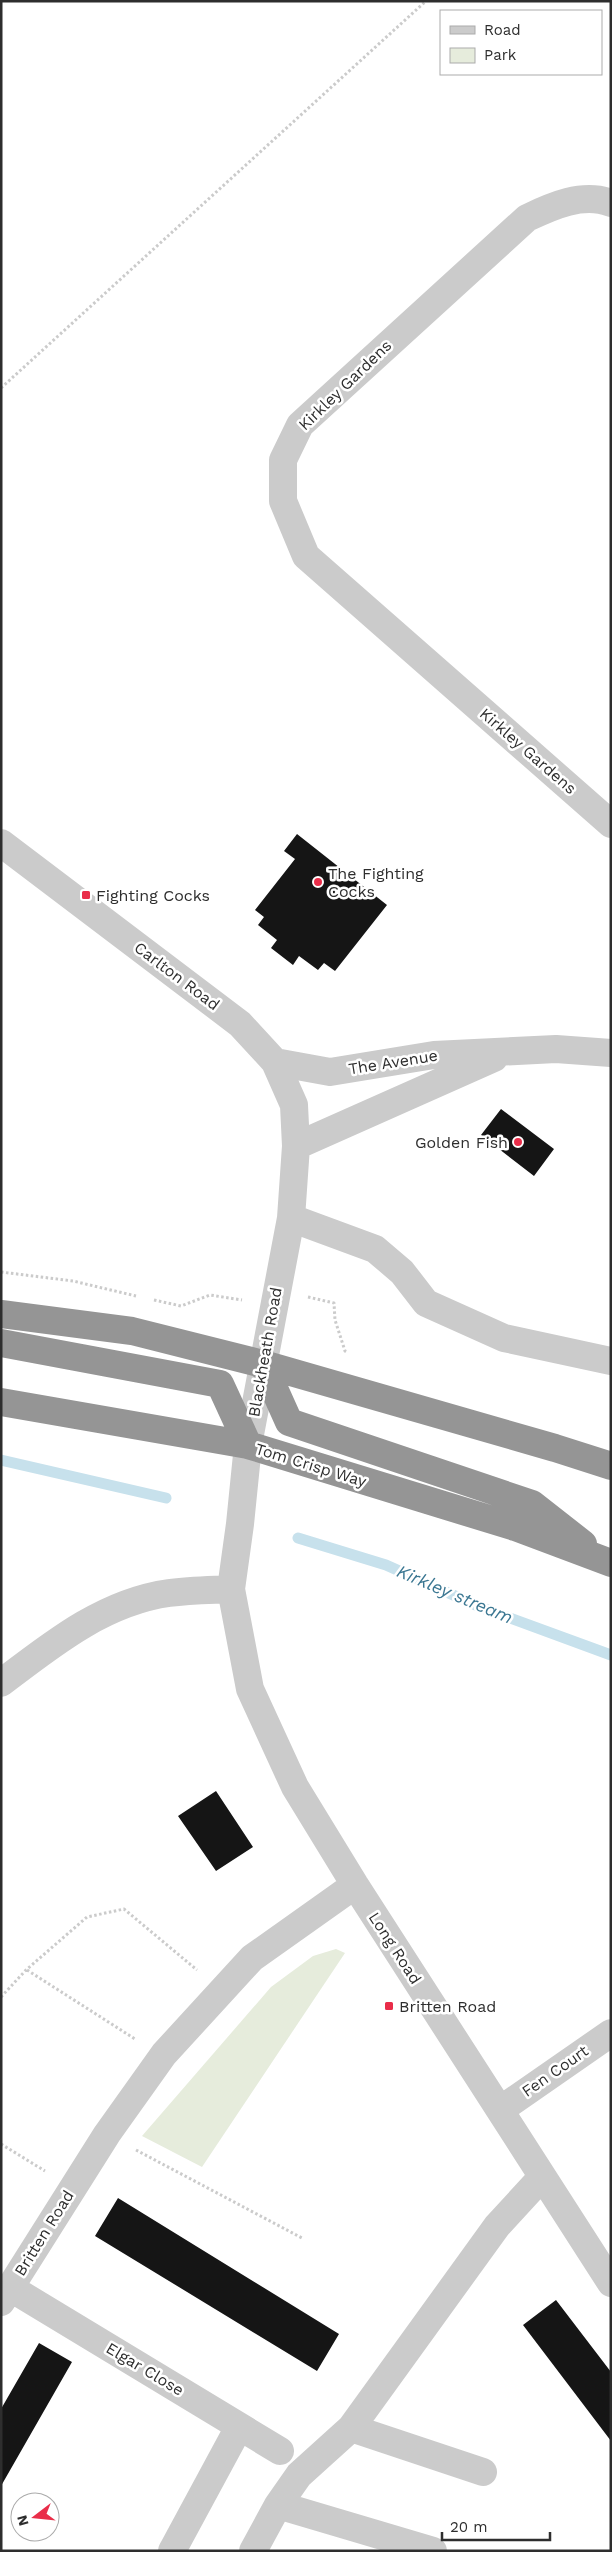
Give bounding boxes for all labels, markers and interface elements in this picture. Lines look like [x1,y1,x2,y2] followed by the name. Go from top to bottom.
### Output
[440,10,602,75] legend
[484,21,521,39] text: Road
[484,46,517,64] text: Park
[295,336,395,434] street label: Kirkley Gardens
[476,704,580,798] street label: Kirkley Gardens
[328,864,424,901] place label: The Fighting Cocks
[312,876,324,888] marker: The Fighting Cocks
[96,886,210,905] place label: Fighting Cocks
[80,889,92,901] marker: Fighting Cocks
[131,938,223,1014] street label: Carlton Road
[347,1046,439,1078] street label: The Avenue
[415,1133,508,1152] place label: Golden Fish
[512,1136,524,1148] marker: Golden Fish
[244,1286,286,1418] street label: Blackheath Road
[253,1439,370,1491] street label: Tom Crisp Way
[394,1560,516,1628] water label: Kirkley stream
[365,1908,425,1988] street label: Long Road
[399,1997,496,2016] place label: Britten Road
[383,2000,395,2012] marker: Britten Road
[518,2041,592,2101] street label: Fen Court
[10,2187,78,2279] street label: Britten Road
[103,2338,187,2400] street label: Elgar Close
[10,2492,60,2542] north arrow
[442,2510,550,2542] scale bar
[13,2513,32,2528] text: N
[450,2518,488,2536] text: 20 m

